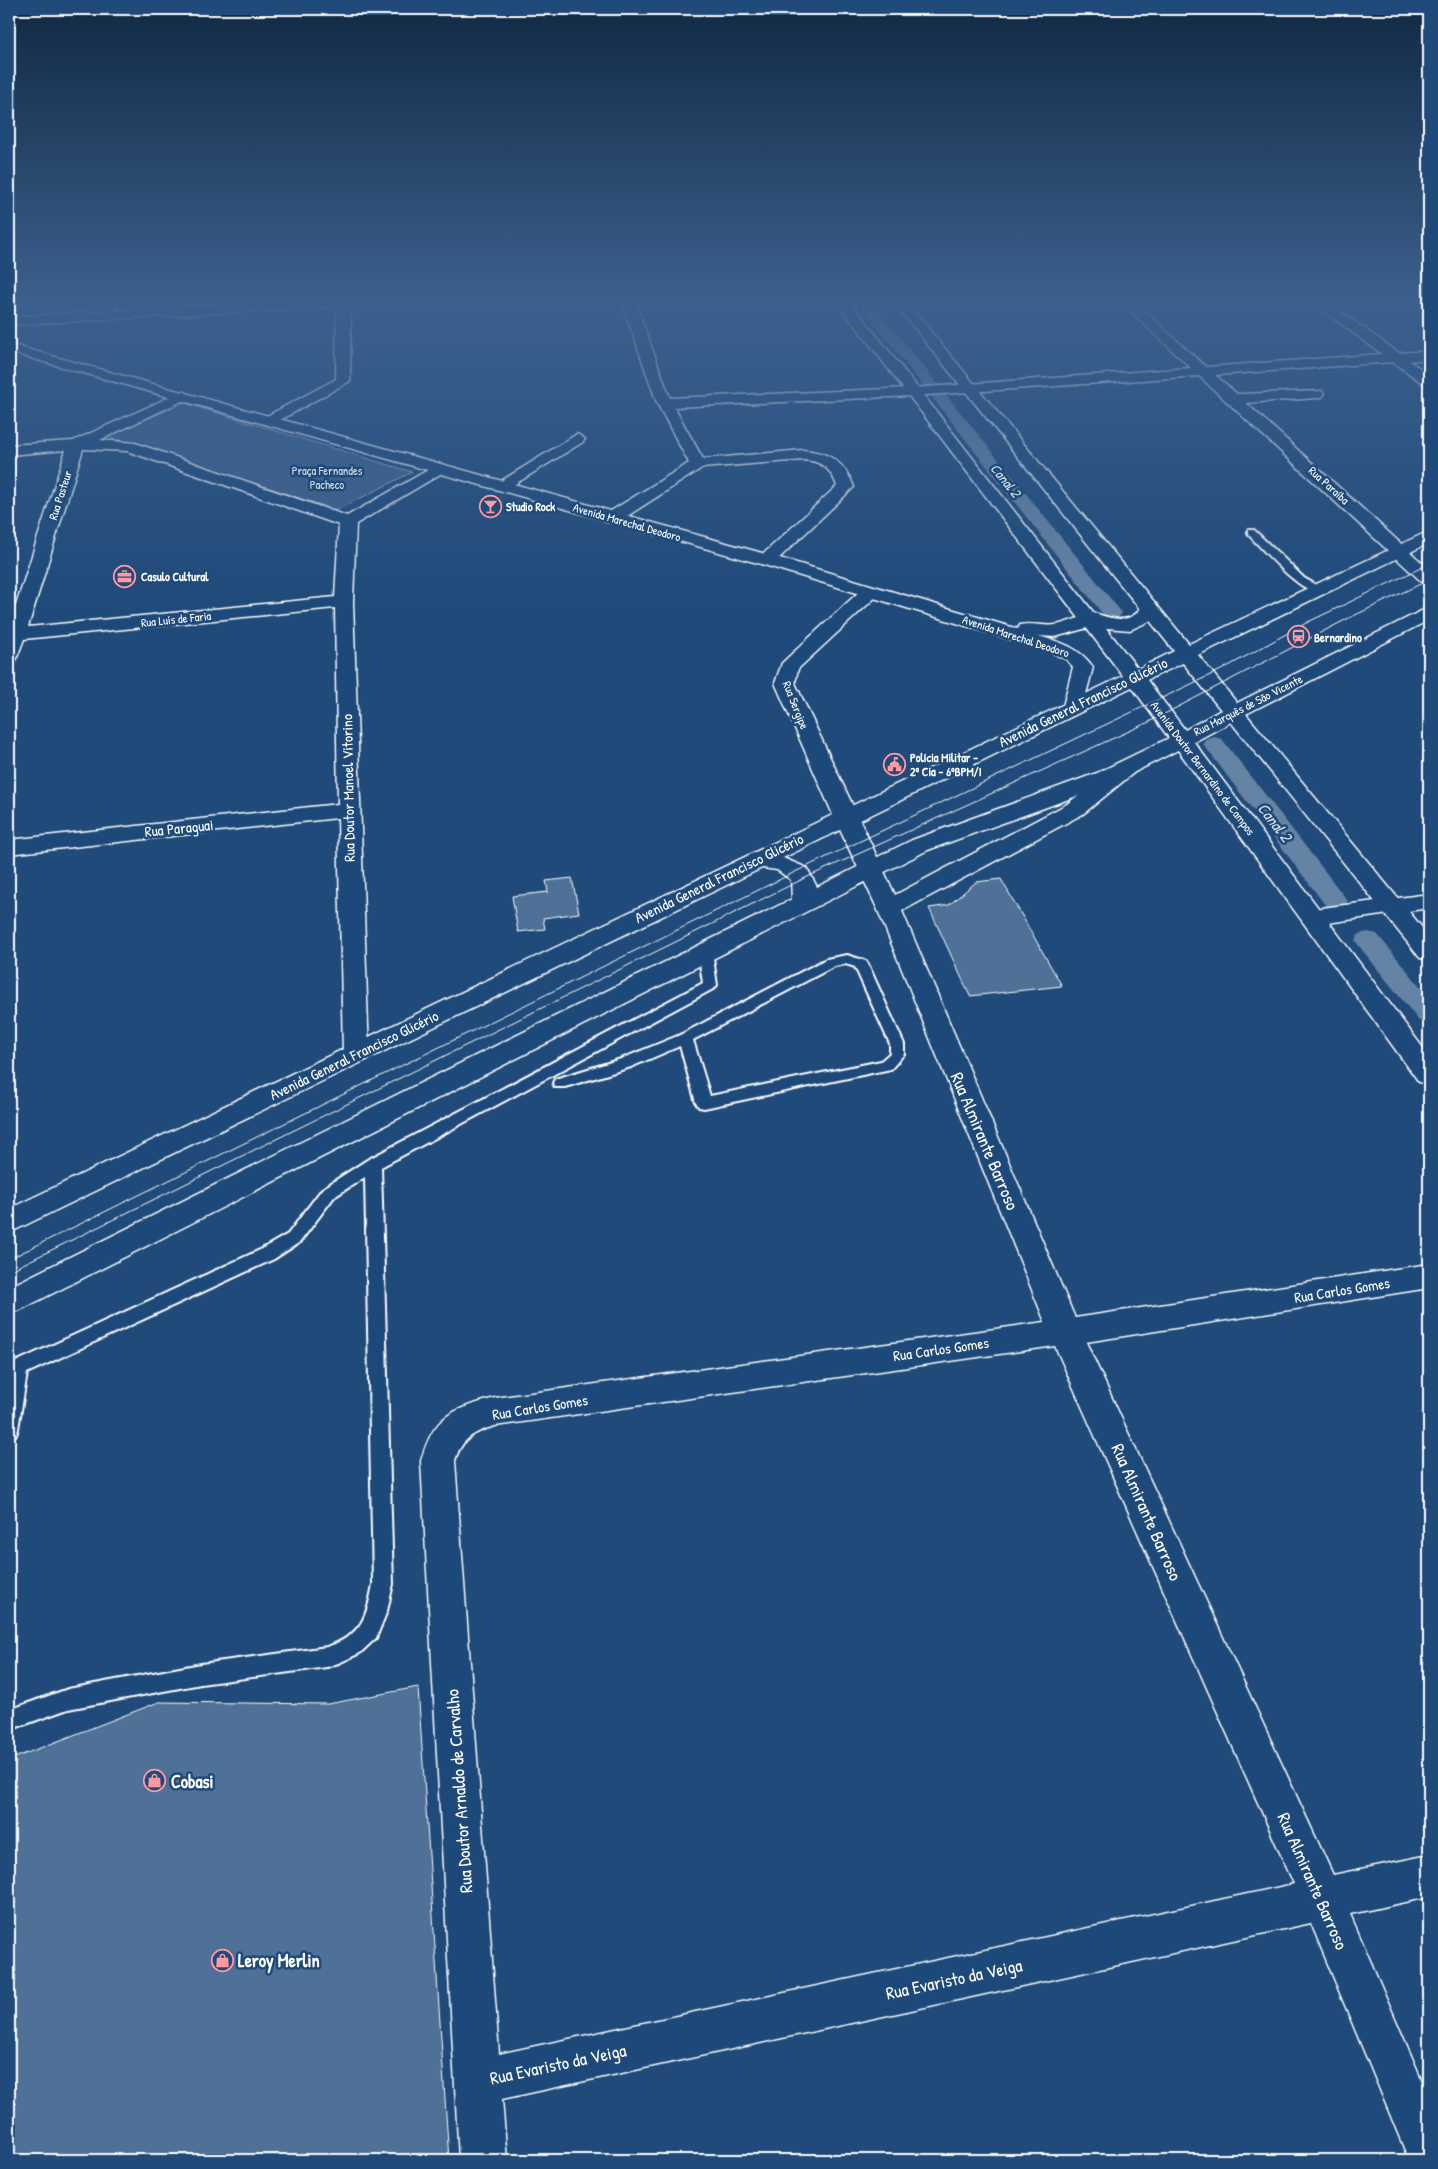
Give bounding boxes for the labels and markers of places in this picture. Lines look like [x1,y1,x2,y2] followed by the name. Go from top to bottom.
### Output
[478,494,502,518] bar icon: Studio Rock
[506,498,555,515] place label: Studio Rock
[113,564,137,588] office icon: Casulo Cultural
[141,568,209,585] place label: Casulo Cultural
[1286,625,1310,649] station icon: Bernardino
[1314,629,1362,646] place label: Bernardino
[910,749,982,780] place label: Polícia Militar - 2ª Cia - 6ºBPM/I
[882,752,906,776] public building icon: Polícia Militar - 2ª Cia - 6ºBPM/I
[143,1769,167,1793] shop icon: Cobasi
[171,1769,214,1794] place label: Cobasi
[210,1948,234,1972] shop icon: Leroy Merlin
[238,1948,320,1974] place label: Leroy Merlin

